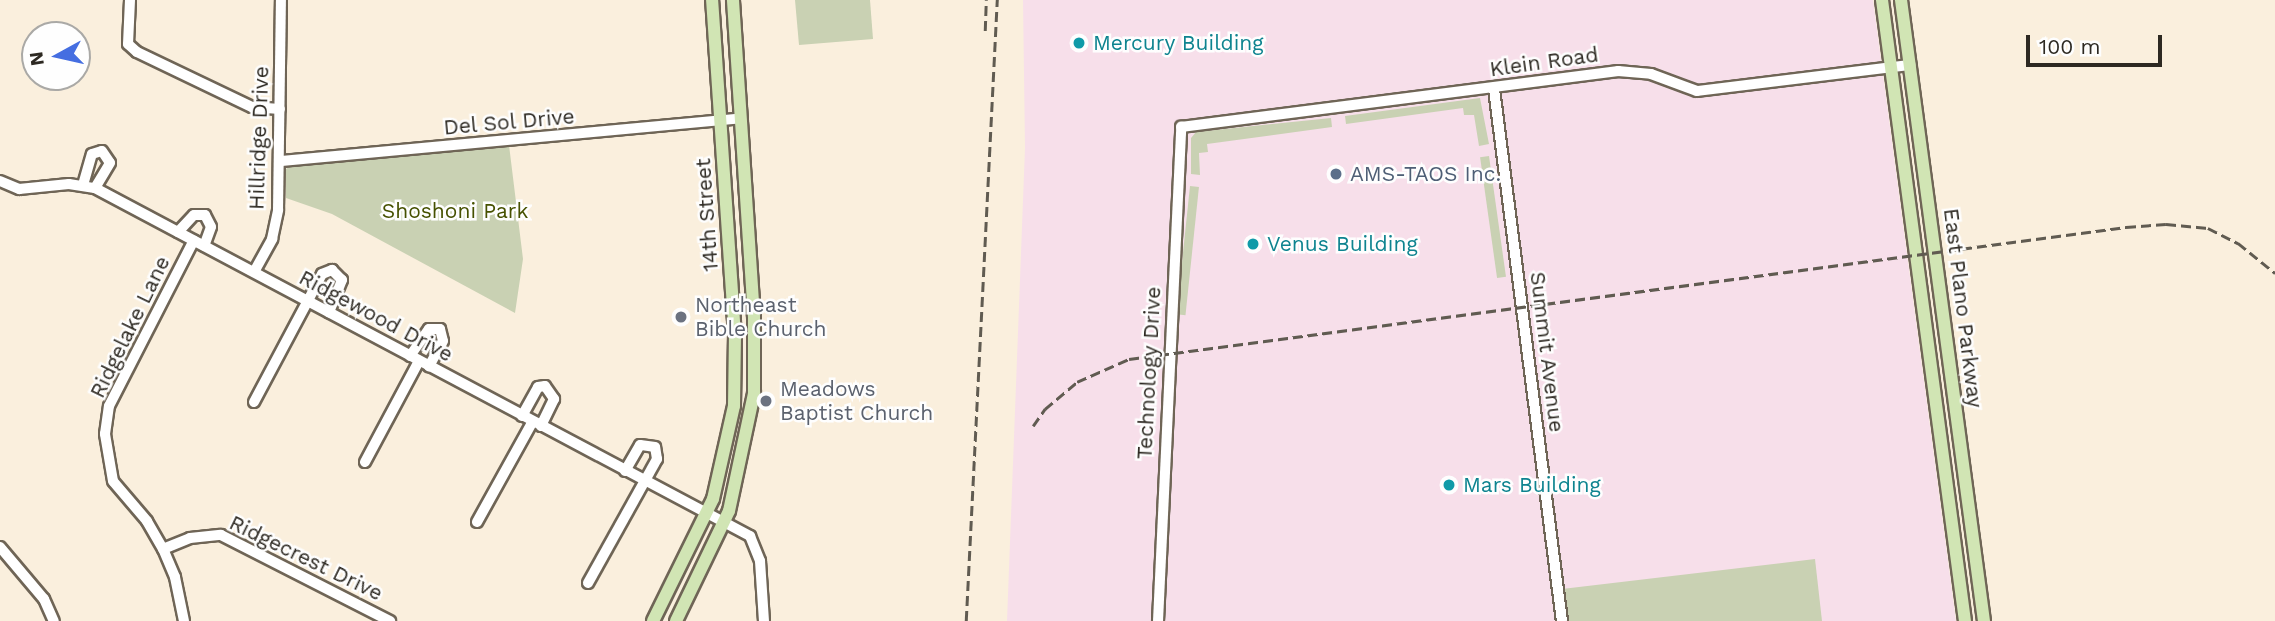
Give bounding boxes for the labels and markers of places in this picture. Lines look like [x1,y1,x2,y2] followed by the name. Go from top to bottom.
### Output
[1093,30,1264,56] place label: Mercury Building
[1071,35,1087,51] marker: Mercury Building
[1350,161,1501,187] place label: AMS-TAOS Inc.
[1328,166,1344,182] marker: AMS-TAOS Inc.
[1267,231,1418,257] place label: Venus Building
[1245,236,1261,252] marker: Venus Building
[695,292,827,342] place label: Northeast Bible Church
[673,309,689,325] marker: Northeast Bible Church
[780,376,933,426] place label: Meadows Baptist Church
[758,393,774,409] marker: Meadows Baptist Church
[1463,472,1601,498] place label: Mars Building
[1441,477,1457,493] marker: Mars Building

